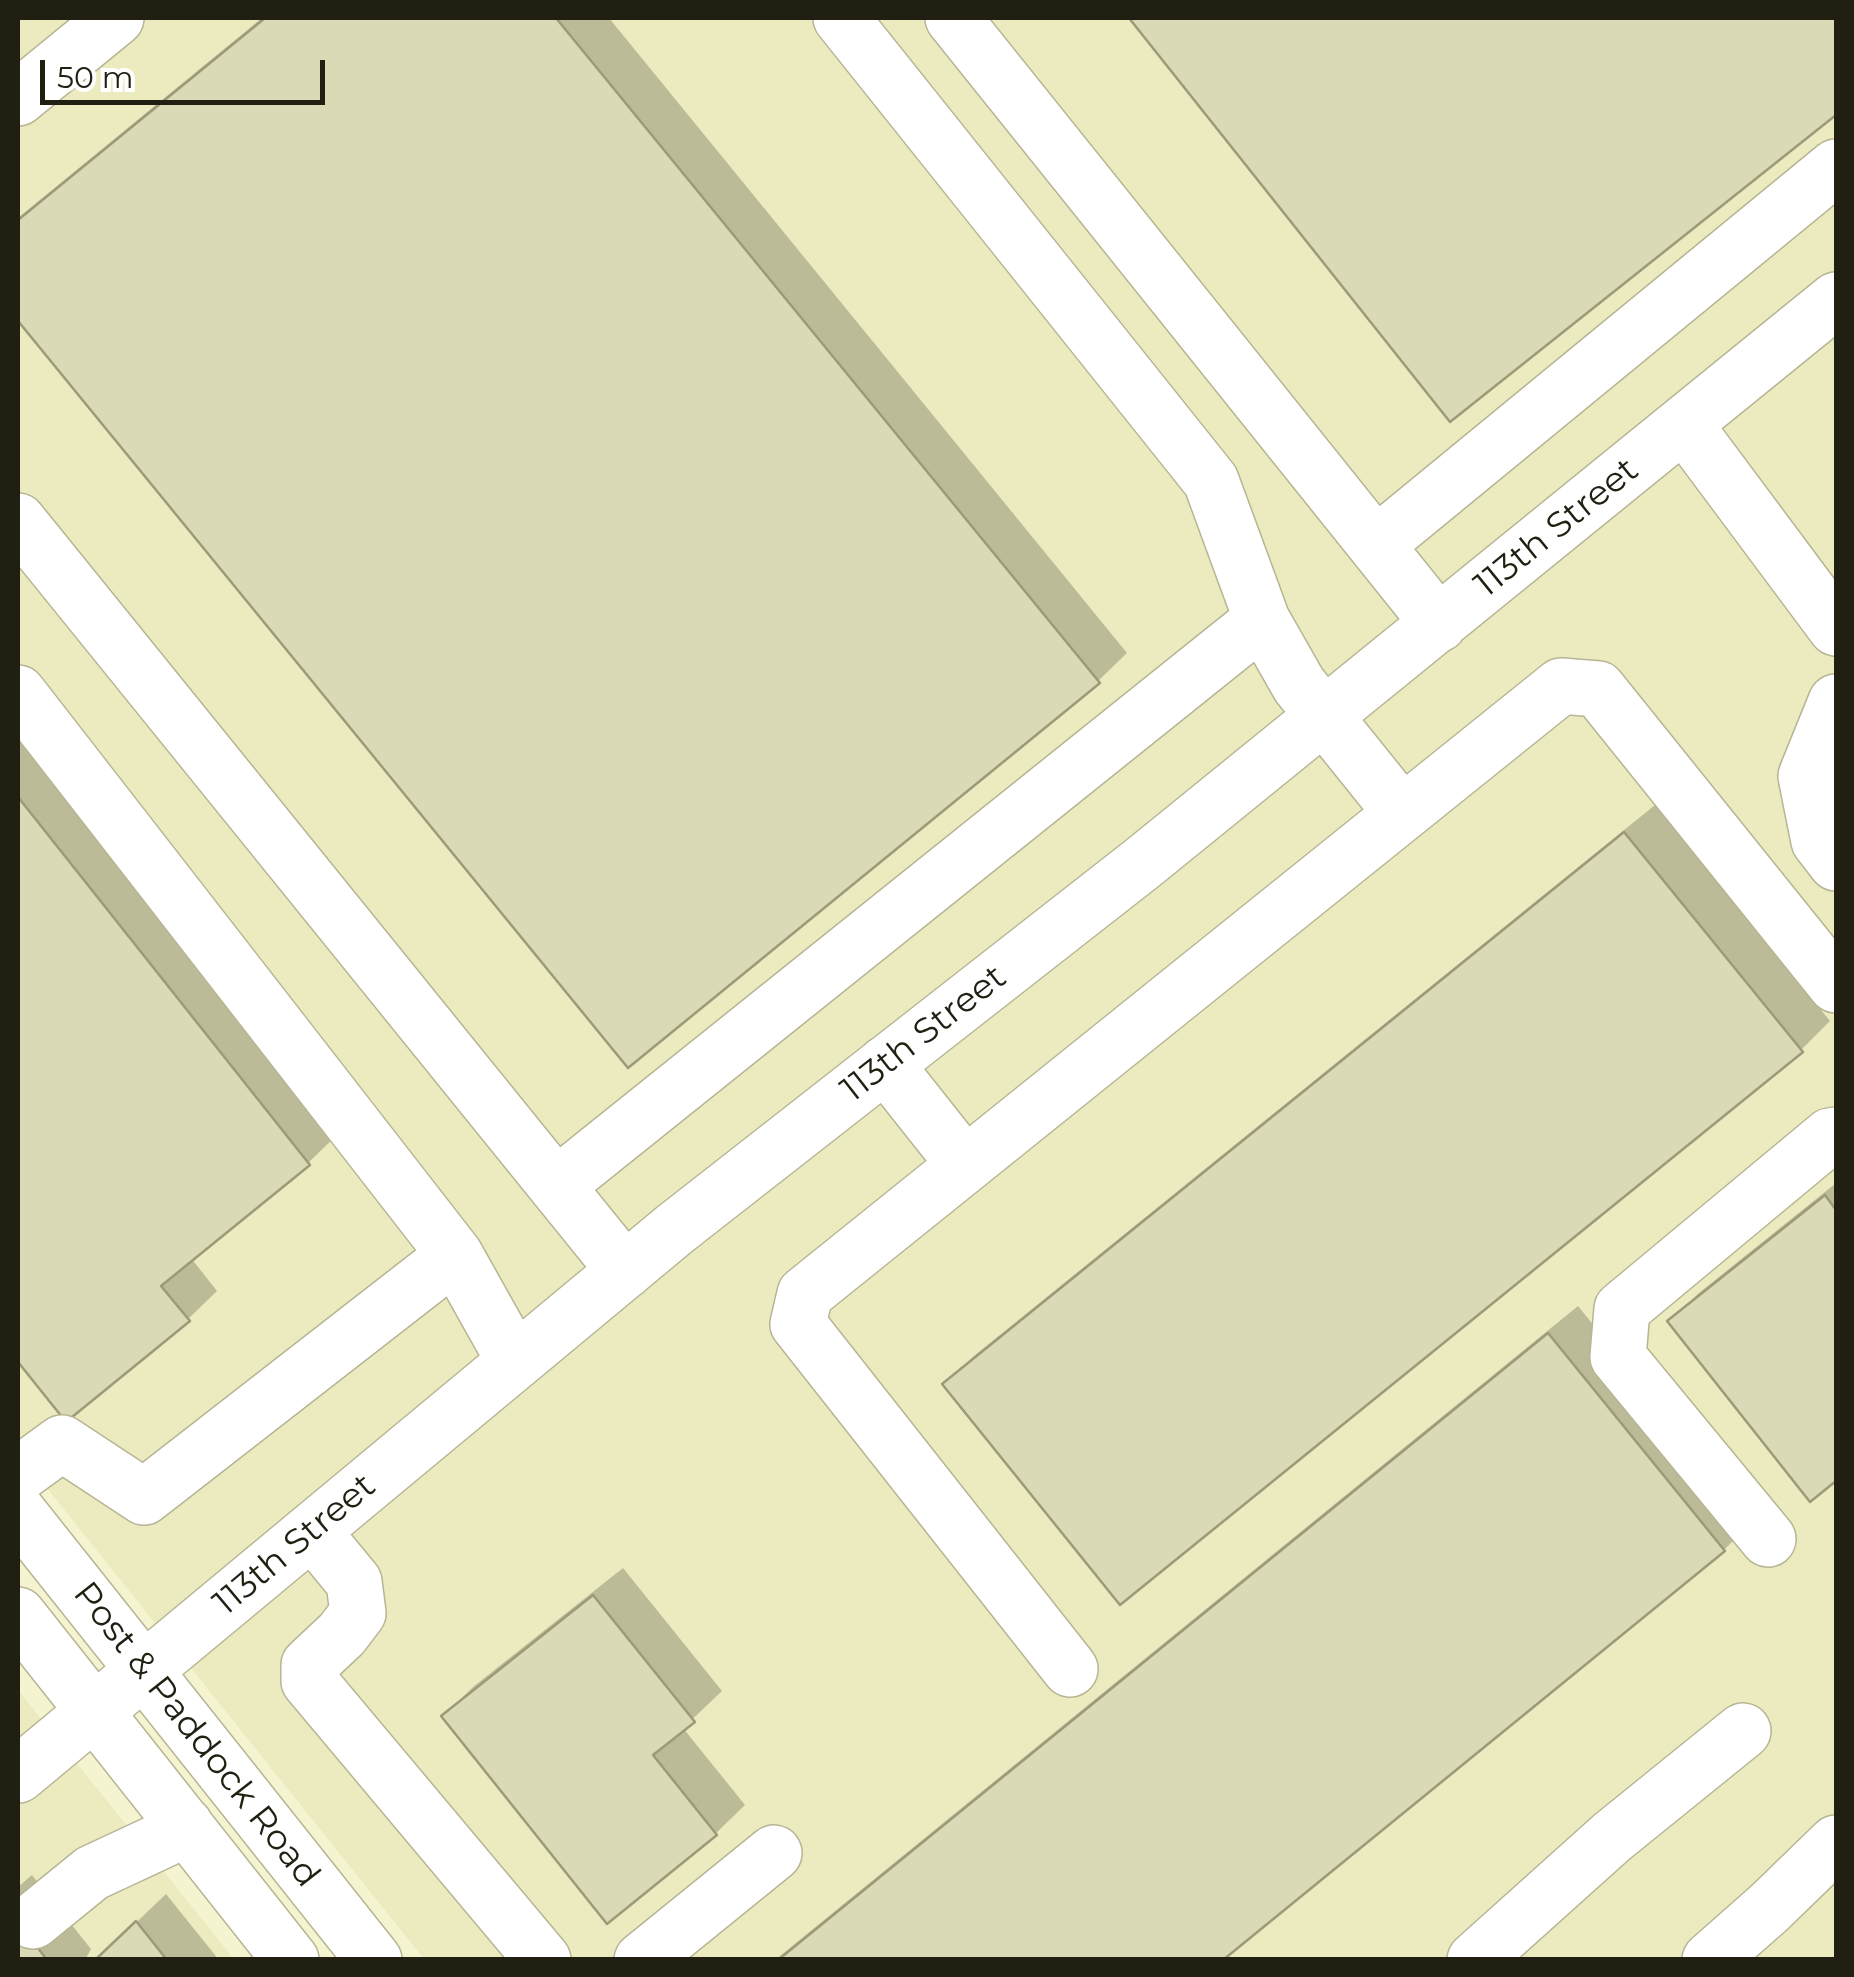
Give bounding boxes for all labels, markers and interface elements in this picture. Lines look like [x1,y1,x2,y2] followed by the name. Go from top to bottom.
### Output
[45,40,330,102] scale bar
[57,59,134,96] text: 50 m
[1467,449,1647,607] street label: 113th Street
[833,957,1015,1111] street label: 113th Street
[206,1465,384,1625] street label: 113th Street
[64,1574,328,1896] street label: Post & Paddock Road

